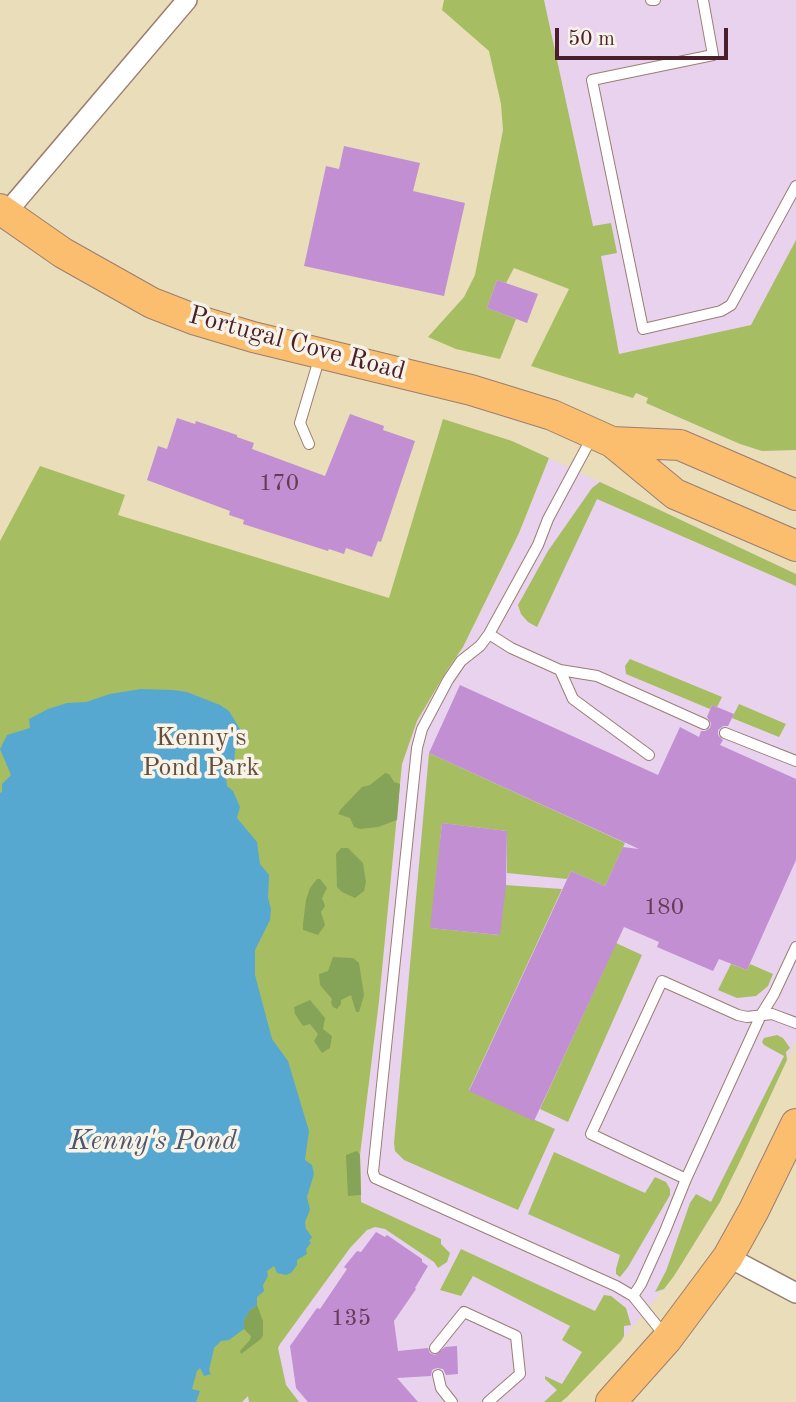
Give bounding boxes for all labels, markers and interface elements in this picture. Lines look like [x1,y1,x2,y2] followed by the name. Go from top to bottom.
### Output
[558,14,731,58] scale bar
[568,29,615,50] text: 50 m
[185,300,409,388] street label: Portugal Cove Road
[259,470,299,498] house number: 170
[142,722,260,784] park label: Kenny's Pond Park
[644,894,684,922] house number: 180
[69,1125,237,1159] water label: Kenny's Pond
[331,1305,371,1333] house number: 135

